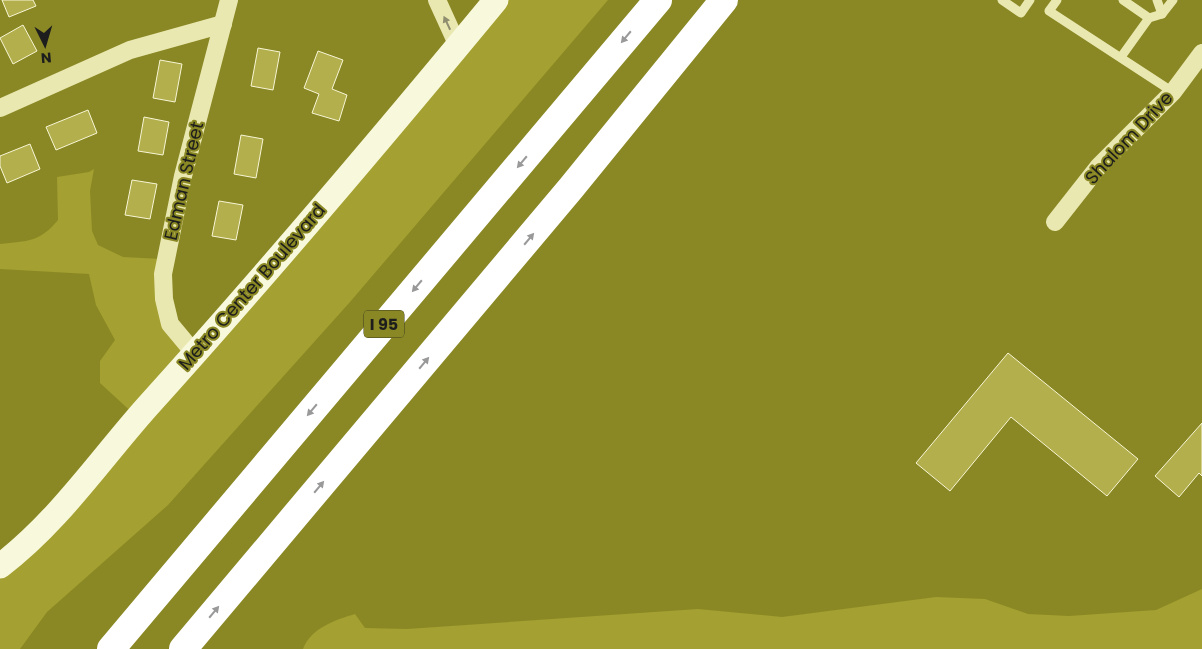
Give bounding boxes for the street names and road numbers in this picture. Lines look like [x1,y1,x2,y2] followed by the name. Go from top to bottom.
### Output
[1079,86,1178,190] street label: Shalom Drive
[158,119,209,243] street label: Edman Street
[172,198,331,375] street label: Metro Center Boulevard
[364,310,404,338] road number: I 95

